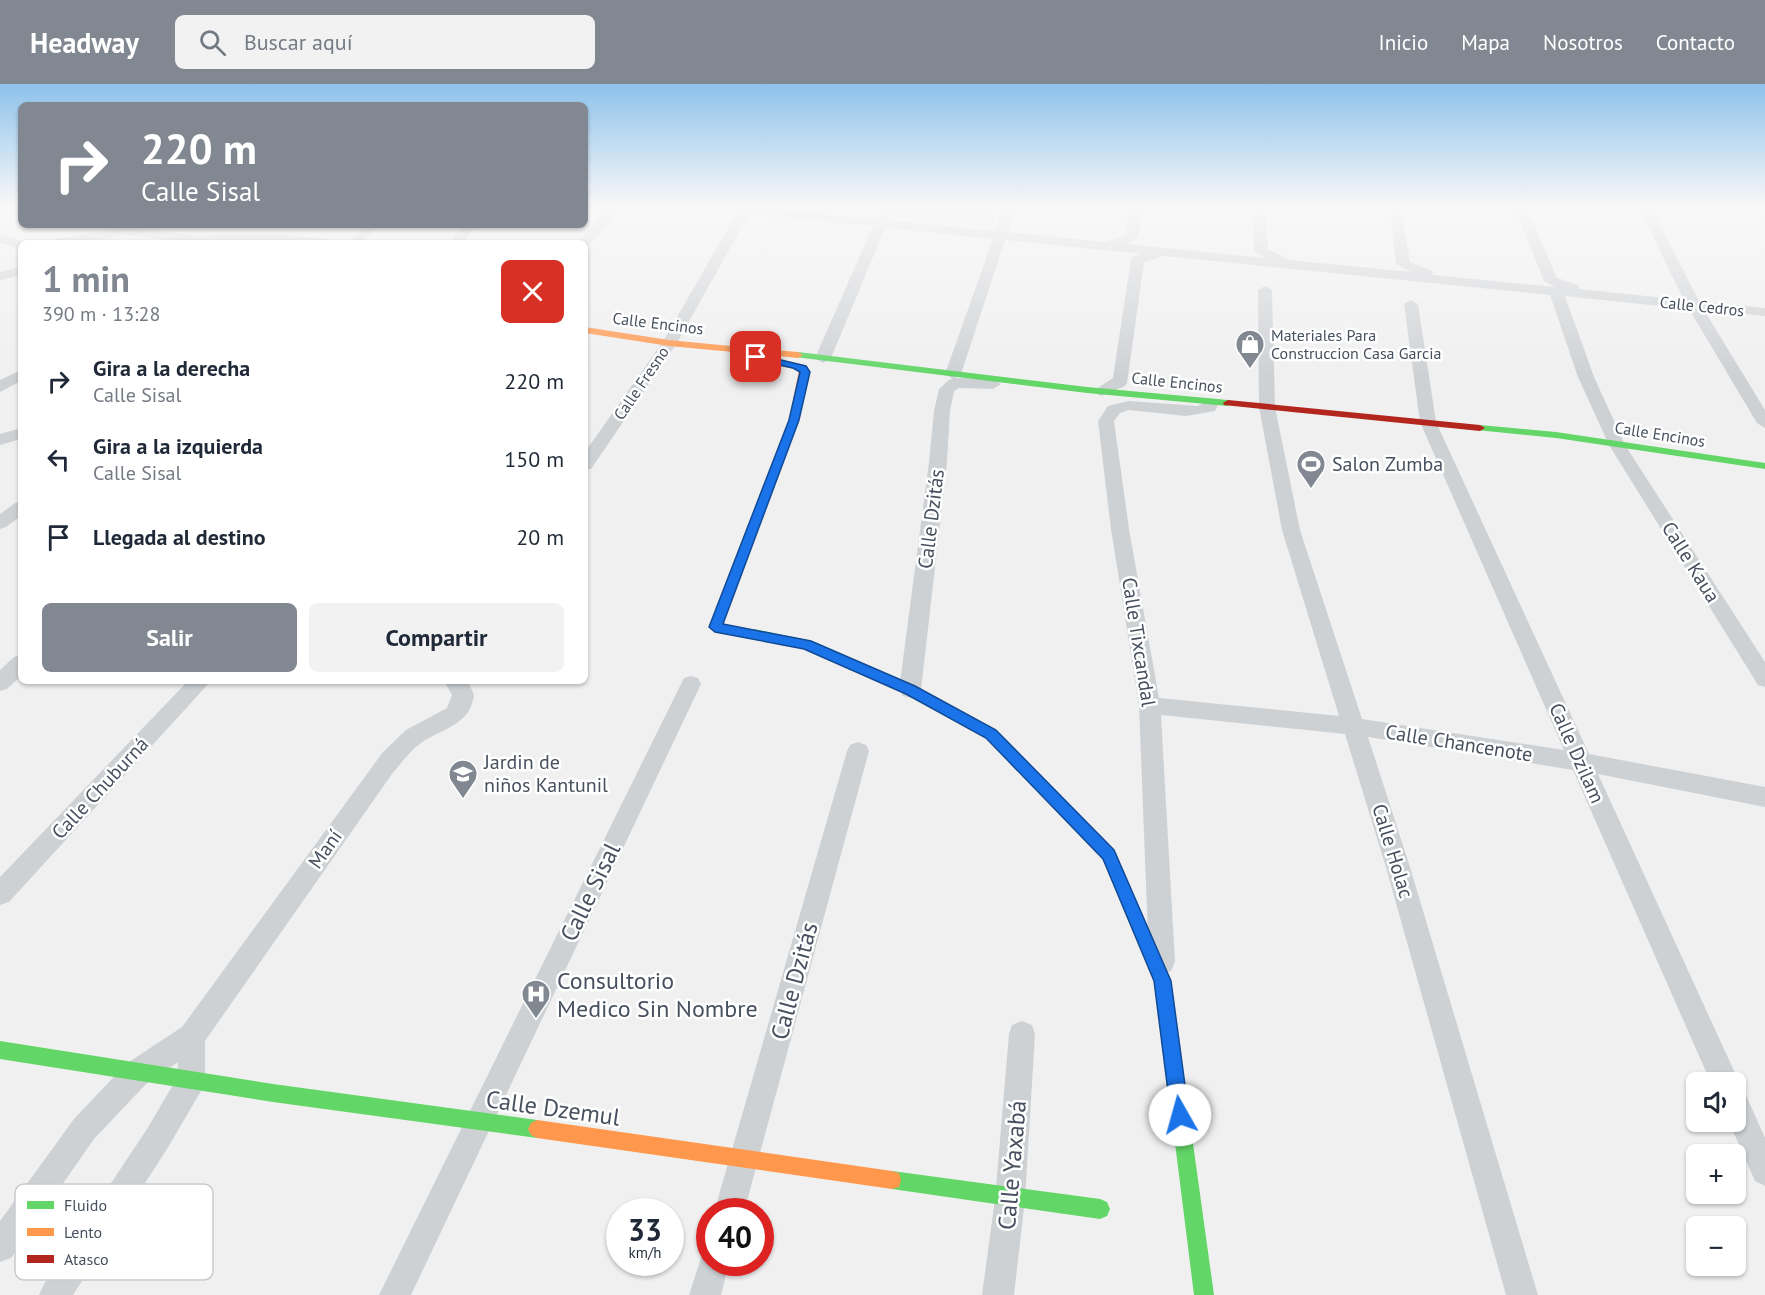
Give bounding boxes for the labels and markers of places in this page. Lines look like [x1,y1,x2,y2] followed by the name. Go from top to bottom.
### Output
[1271,325,1441,363] place label: Materiales Para Construccion Casa Garcia
[1234,328,1266,370] shop icon: Materiales Para Construccion Casa Garcia
[730,331,781,382] pin
[1295,448,1327,490] sports icon: Salon Zumba
[1332,451,1443,477] place label: Salon Zumba
[483,749,608,798] place label: Jardin de niños Kantunil
[447,758,479,800] school or university icon: Jardin de niños Kantunil
[557,965,758,1024] place label: Consultorio Medico Sin Nombre
[520,978,552,1020] hospital icon: Consultorio Medico Sin Nombre

